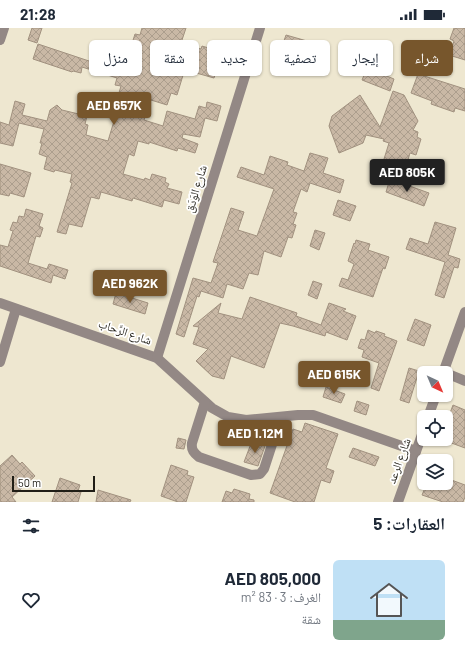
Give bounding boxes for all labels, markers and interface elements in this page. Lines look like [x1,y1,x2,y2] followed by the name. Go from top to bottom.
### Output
[20,5,56,23] text: 21:28
[89,40,142,76] chip: منزل
[150,40,199,76] chip: شقة
[207,40,262,76] chip: جديد
[270,40,330,76] chip: تصفية
[338,40,393,76] chip: إيجار
[401,40,453,76] chip: شراء
[73,92,155,126] pin: AED 657K
[86,97,142,113] text: AED 657K
[366,159,448,193] pin: AED 805K
[181,163,211,215] street label: شارع الوَدَق
[379,164,435,180] text: AED 805K
[89,270,171,304] pin: AED 962K
[102,275,158,291] text: AED 962K
[96,315,154,349] street label: شارع الرِّحاب
[293,361,375,395] pin: AED 615K
[307,366,361,382] text: AED 615K
[417,366,453,402] north arrow
[417,366,453,490] map controls
[417,410,453,446] button: locate
[209,420,301,454] pin: AED 1.12M
[227,425,283,441] text: AED 1.12M
[383,436,415,486] street label: شارع الرعد
[417,454,453,490] button: layers
[12,474,95,493] scale bar
[18,476,41,489] text: 50 m
[373,513,445,533] text: العقارات: 5
[20,515,42,537] icon: filters
[225,568,321,588] text: AED 805,000
[365,576,413,624] icon: home
[20,589,42,611] icon: heart
[241,589,321,605] text: الغرف: 3 · 83 m²
[302,611,321,627] text: شقة

